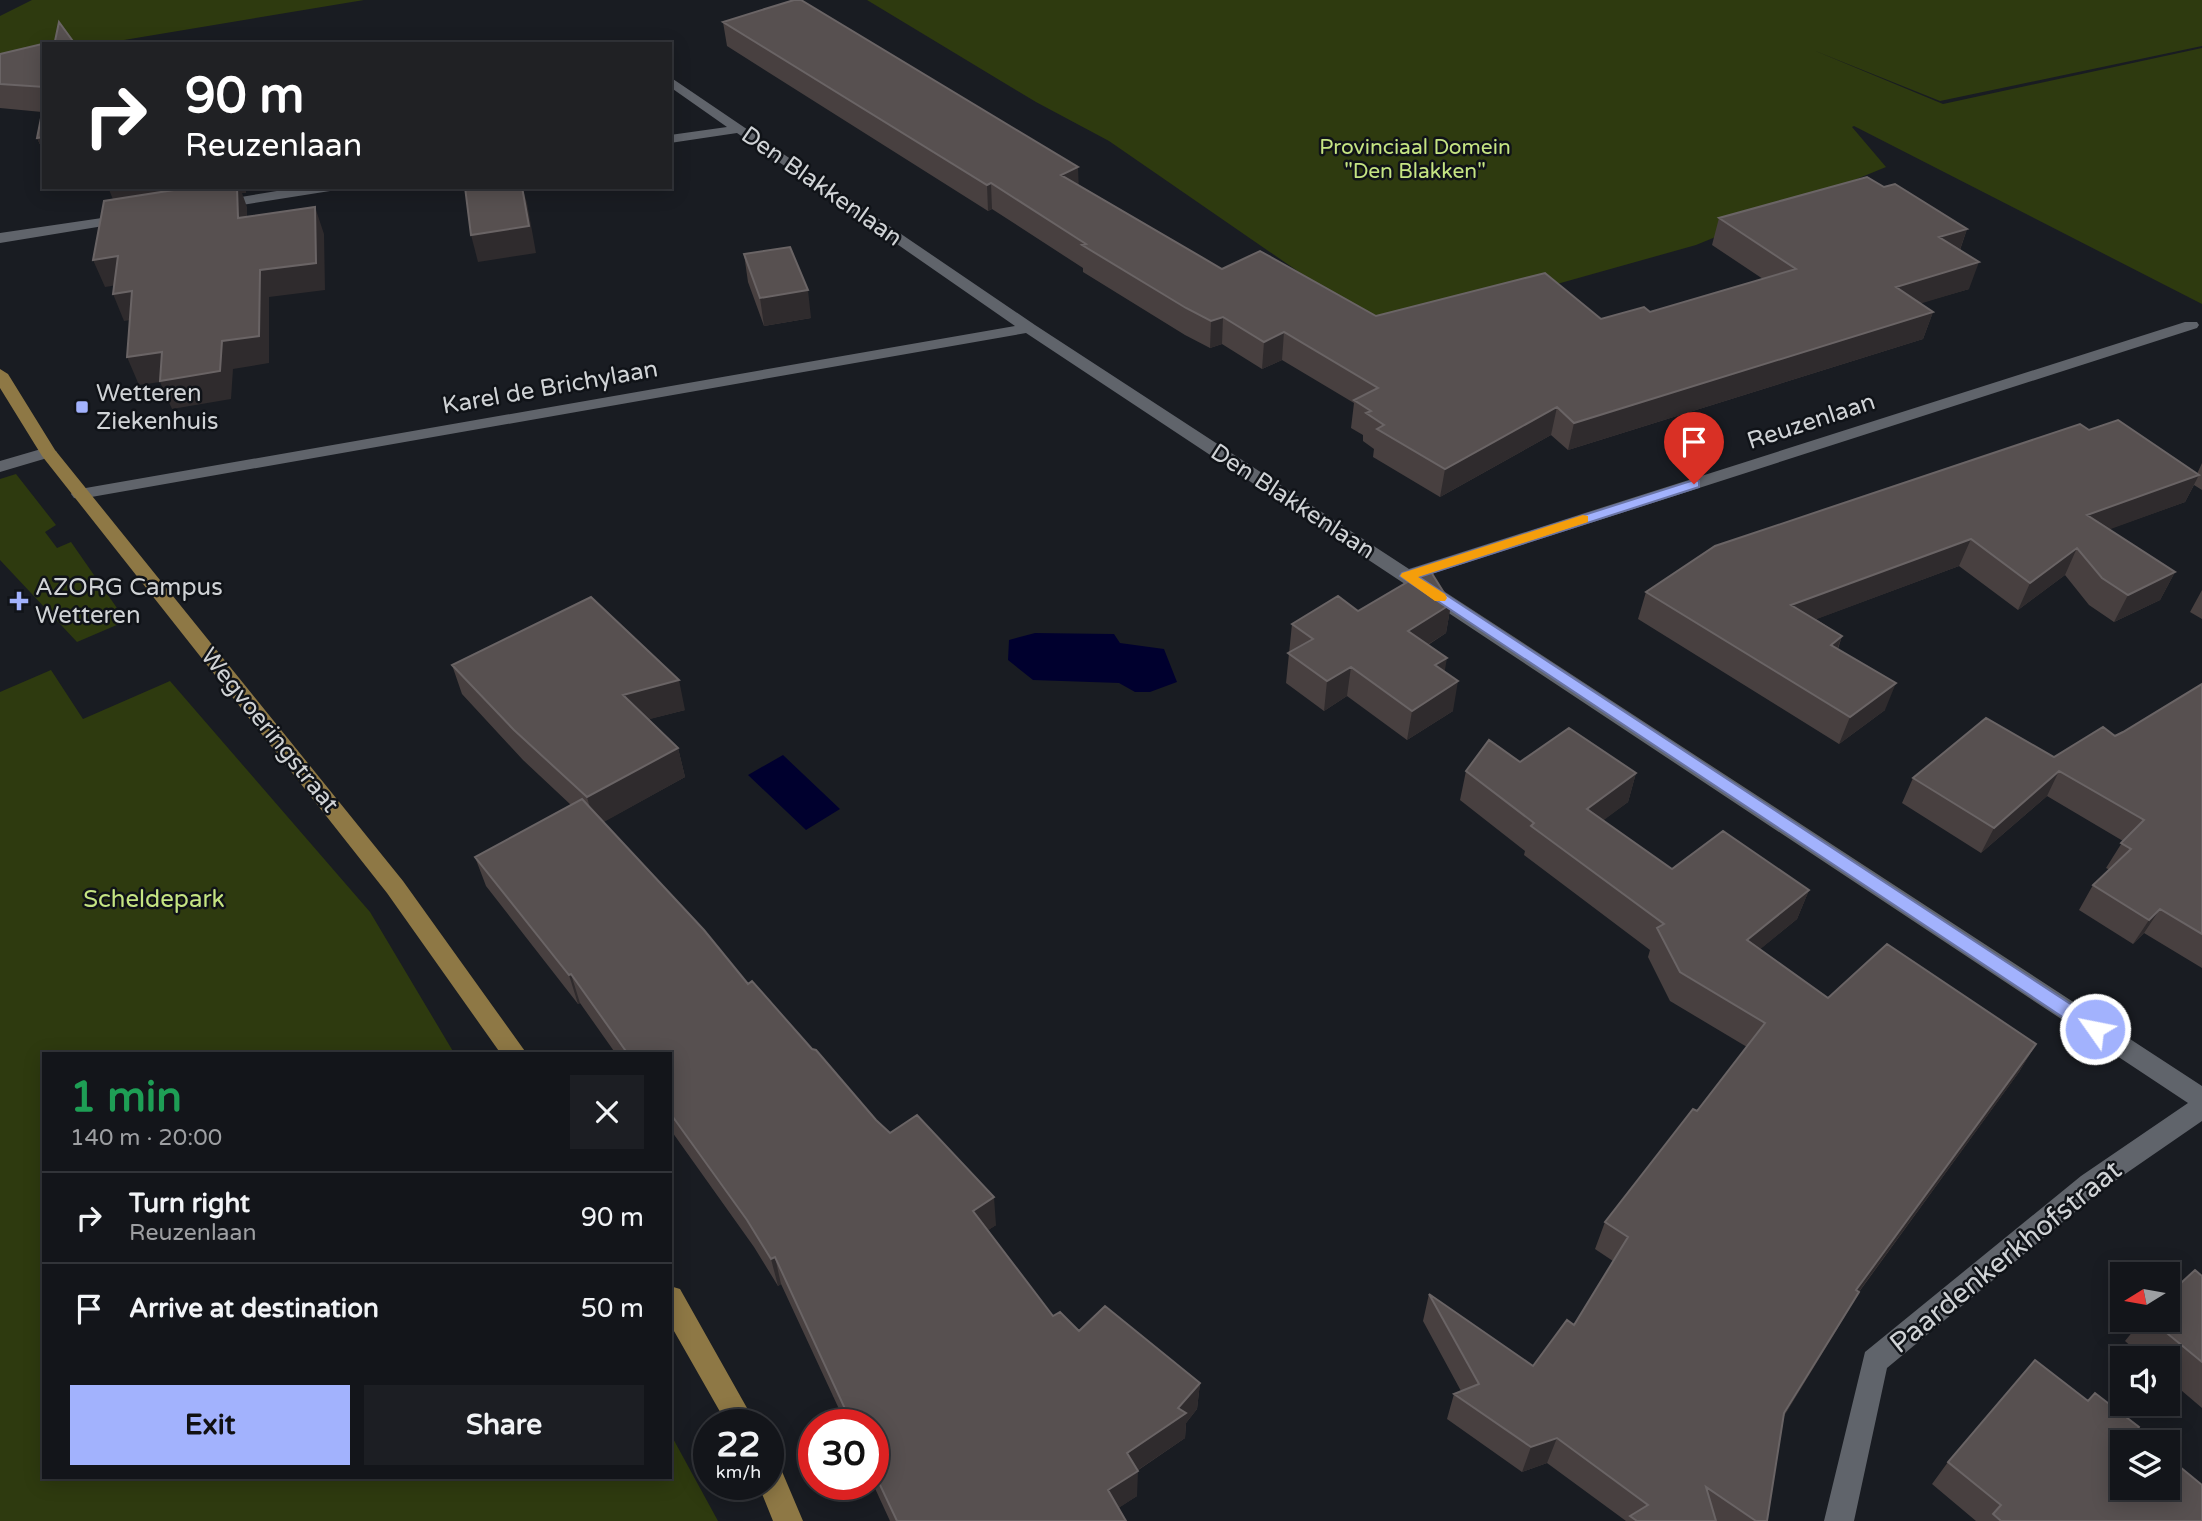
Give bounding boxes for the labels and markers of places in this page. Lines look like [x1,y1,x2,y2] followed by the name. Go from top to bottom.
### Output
[96,379,219,436] place label: Wetteren Ziekenhuis
[74,399,90,415] marker: Wetteren Ziekenhuis
[1664,412,1724,484] pin
[35,573,223,630] place label: AZORG Campus Wetteren
[9,591,29,611] marker: AZORG Campus Wetteren

